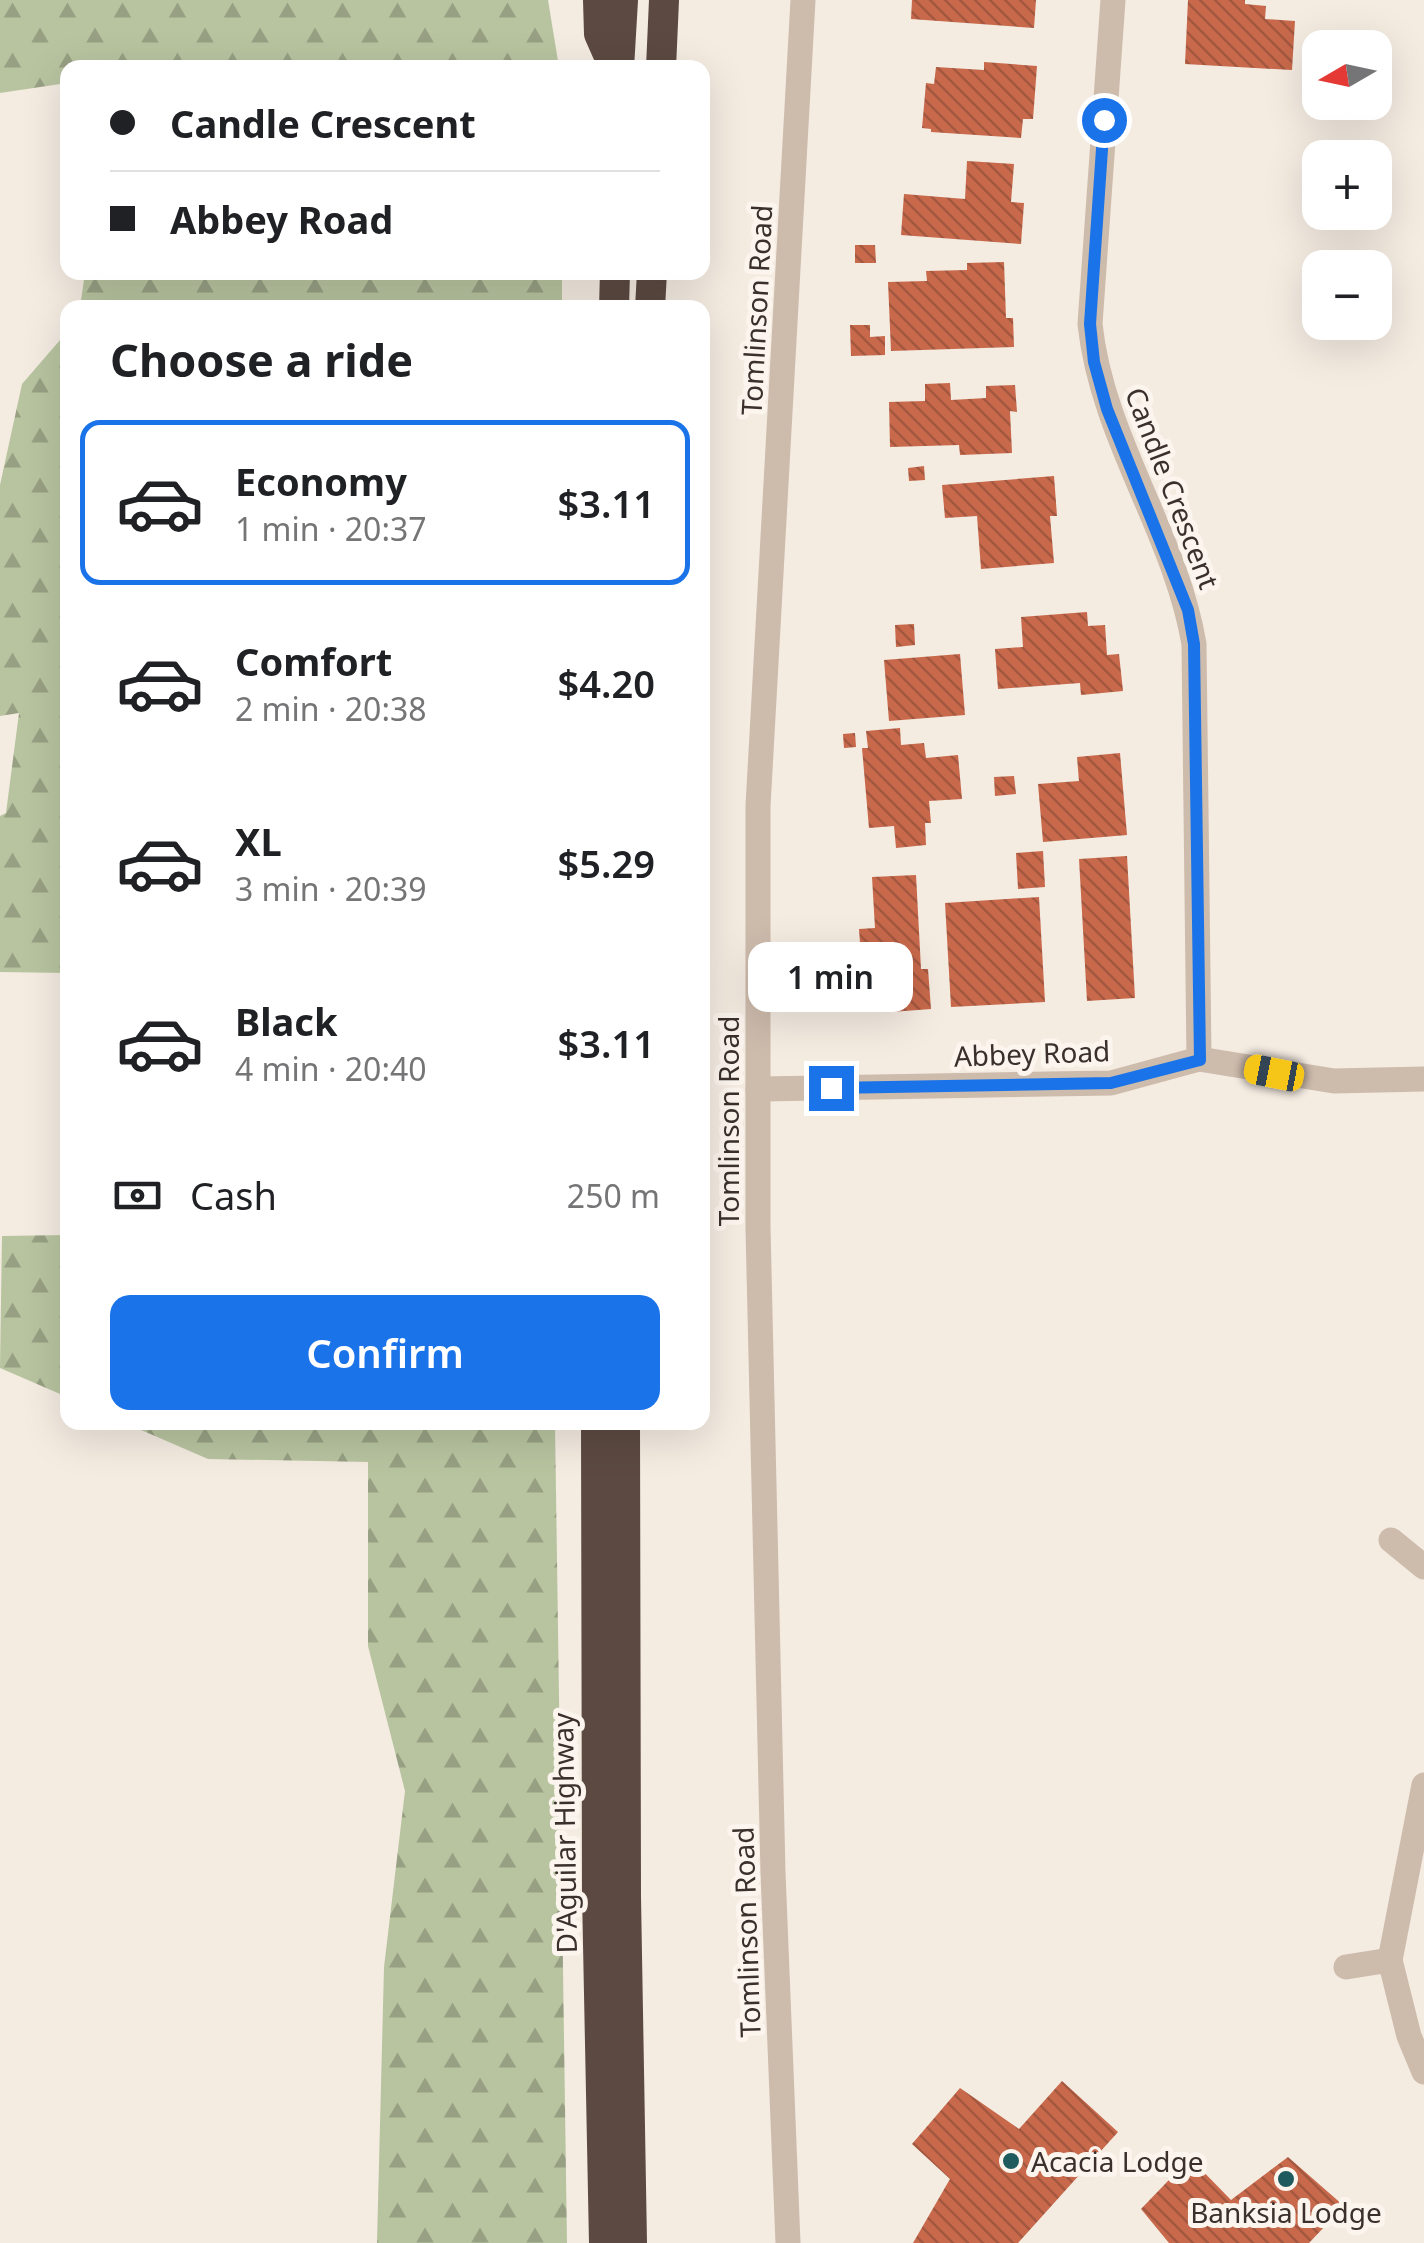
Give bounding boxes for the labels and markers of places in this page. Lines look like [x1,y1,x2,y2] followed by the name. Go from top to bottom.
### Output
[1031,2142,1204,2180] place label: Acacia Lodge
[1000,2150,1022,2172] marker: Acacia Lodge
[1275,2168,1297,2190] marker: Banksia Lodge
[1190,2193,1382,2231] place label: Banksia Lodge

